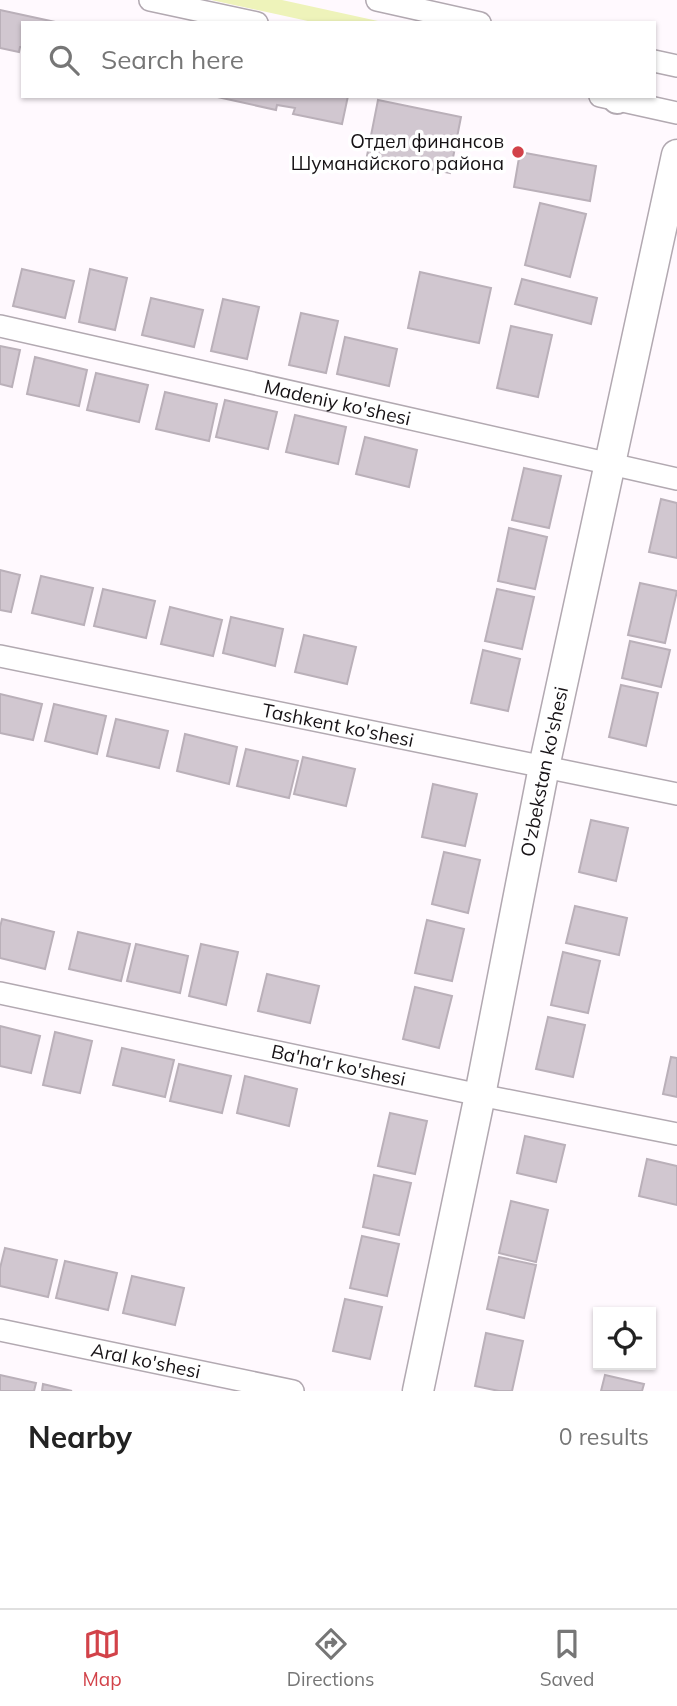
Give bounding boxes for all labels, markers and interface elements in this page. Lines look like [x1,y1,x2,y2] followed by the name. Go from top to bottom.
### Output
[21,21,656,98] search box
[45,41,83,79] icon: search
[101,43,244,76] text: Search here
[291,129,504,175] place label: Отдел финансов Шуманайского района
[510,144,526,160] marker: Отдел финансов Шуманайского района
[262,374,413,430] street label: Madeniy ko'shesi
[515,684,573,859] street label: O'zbekstan ko'shesi
[260,698,416,752] street label: Tashkent ko'shesi
[269,1039,408,1091] street label: Ba'ha'r ko'shesi
[593,1307,656,1370] map controls
[593,1307,656,1370] button: locate
[89,1337,203,1383] street label: Aral ko'shesi
[28,1418,132,1456] text: Nearby
[559,1422,649,1451] text: 0 results
[83,1625,122,1691] tab: Map
[287,1625,375,1691] tab: Directions
[540,1625,594,1691] tab: Saved

